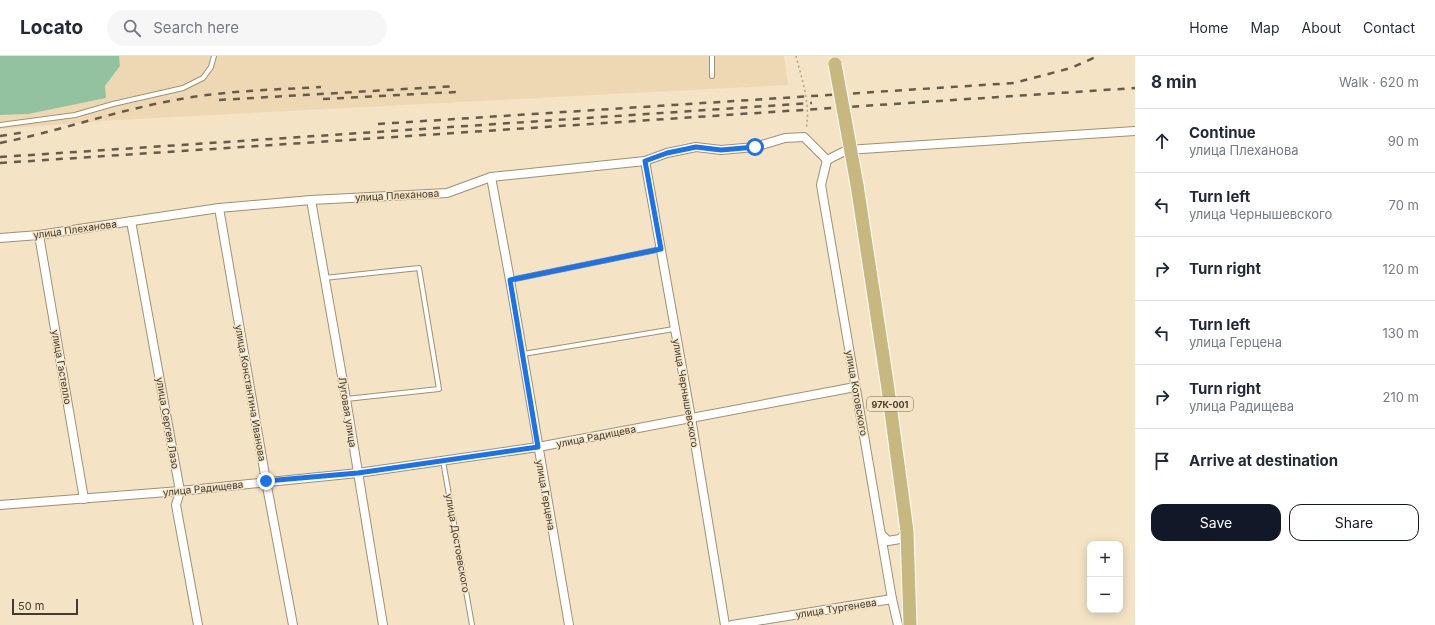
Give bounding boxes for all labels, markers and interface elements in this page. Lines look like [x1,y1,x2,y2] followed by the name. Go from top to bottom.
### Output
[107,10,387,46] search box
[20,16,83,39] text: Locato
[121,17,143,39] icon: search
[153,18,239,37] text: Search here
[1189,19,1228,36] text: Home
[1250,19,1280,36] text: Map
[1302,19,1341,36] text: About
[1363,19,1415,36] text: Contact
[1151,72,1197,92] text: 8 min
[1339,74,1419,90] text: Walk · 620 m
[1189,123,1256,142] text: Continue
[1151,130,1173,152] icon: ahead
[1388,133,1419,149] text: 90 m
[746,138,764,156] route start
[1189,142,1299,158] text: улица Плеханова
[355,187,439,203] street label: улица Плеханова
[1189,187,1250,206] text: Turn left
[1151,194,1173,216] icon: left
[1389,197,1419,213] text: 70 m
[1189,206,1332,222] text: улица Чернышевского
[32,217,118,241] street label: улица Плеханова
[1151,258,1173,280] icon: right
[1189,259,1261,278] text: Turn right
[1383,261,1419,277] text: 120 m
[1189,315,1250,334] text: Turn left
[1151,322,1173,344] icon: left
[233,324,269,462] street label: улица Константина Иванова
[1382,325,1419,341] text: 130 m
[50,329,74,405] street label: улица Гастелло
[1189,334,1282,350] text: улица Герцена
[671,338,701,448] street label: улица Чернышевского
[844,349,870,437] street label: улица Котовского
[154,376,182,470] street label: улица Сергея Лазо
[336,376,360,448] street label: Луговая улица
[1189,379,1261,398] text: Turn right
[1151,386,1173,408] icon: right
[1383,389,1419,405] text: 210 m
[867,397,913,411] road number: 97К-001
[1189,398,1294,414] text: улица Радищева
[555,422,637,450] street label: улица Радищева
[1151,450,1173,472] icon: arrive
[1189,451,1338,470] text: Arrive at destination
[534,459,558,531] street label: улица Герцена
[257,472,275,490] route end
[162,478,244,498] street label: улица Радищева
[443,493,473,593] street label: улица Достоевского
[1151,504,1281,541] button: Save
[1289,504,1419,541] button: Share
[1087,541,1123,613] map controls
[1087,541,1123,577] button: +
[1087,577,1123,613] button: −
[795,596,877,620] street label: улица Тургенева
[12,597,78,616] scale bar
[18,599,44,613] text: 50 m

